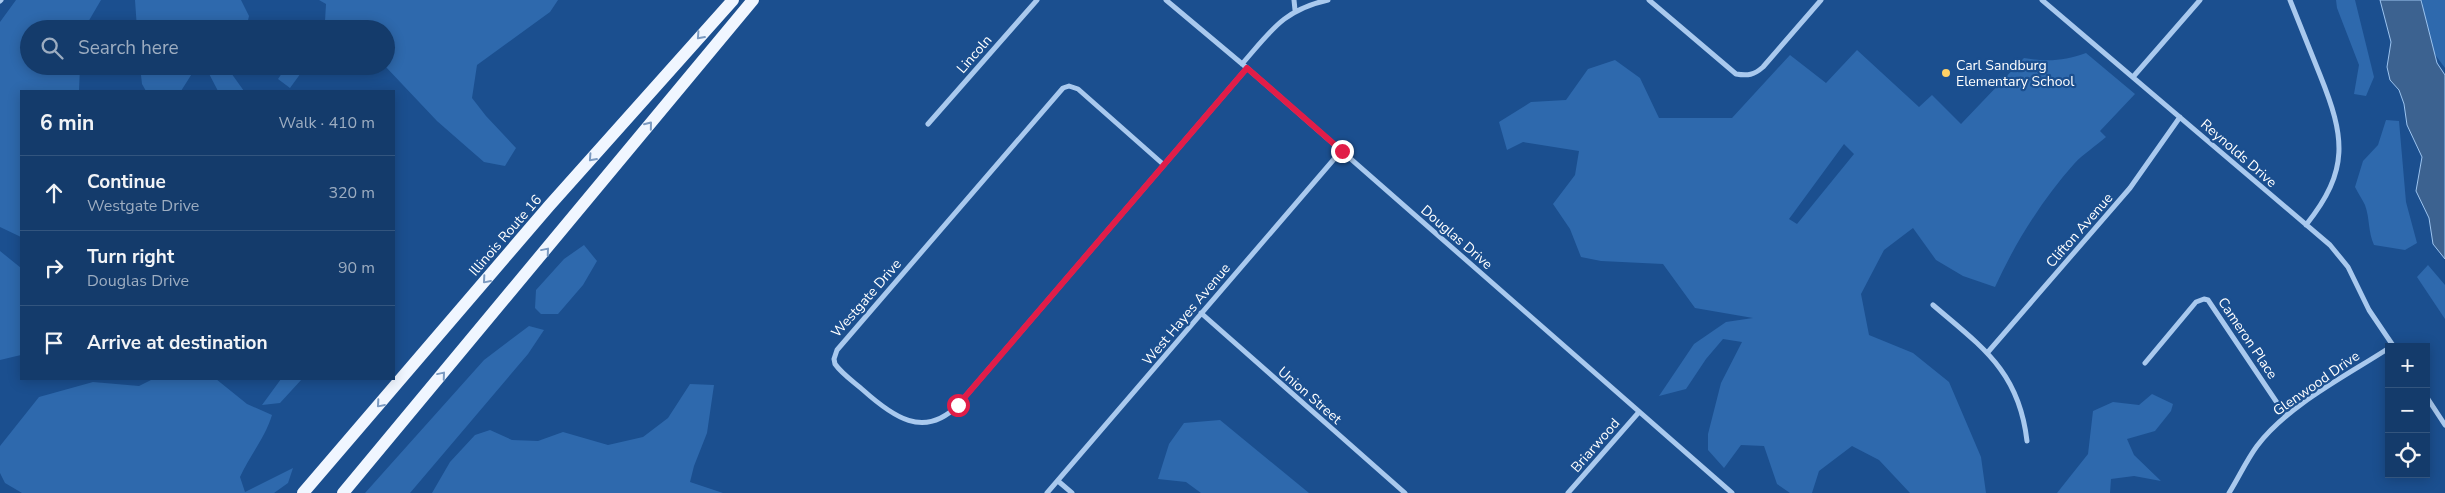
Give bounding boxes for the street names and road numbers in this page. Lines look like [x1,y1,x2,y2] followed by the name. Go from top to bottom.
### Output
[952,31,996,78] street label: Lincoln
[2196,115,2281,192] street label: Reynolds Drive
[2042,189,2117,272] street label: Clifton Avenue
[465,191,546,280] street label: Illinois Route 16
[1417,201,1497,274] street label: Douglas Drive
[827,255,906,342] street label: Westgate Drive
[1138,259,1235,369] street label: West Hayes Avenue
[2213,294,2282,383] street label: Cameron Place
[2269,346,2363,420] street label: Glenwood Drive
[1274,362,1346,428] street label: Union Street
[1567,414,1624,476] street label: Briarwood

